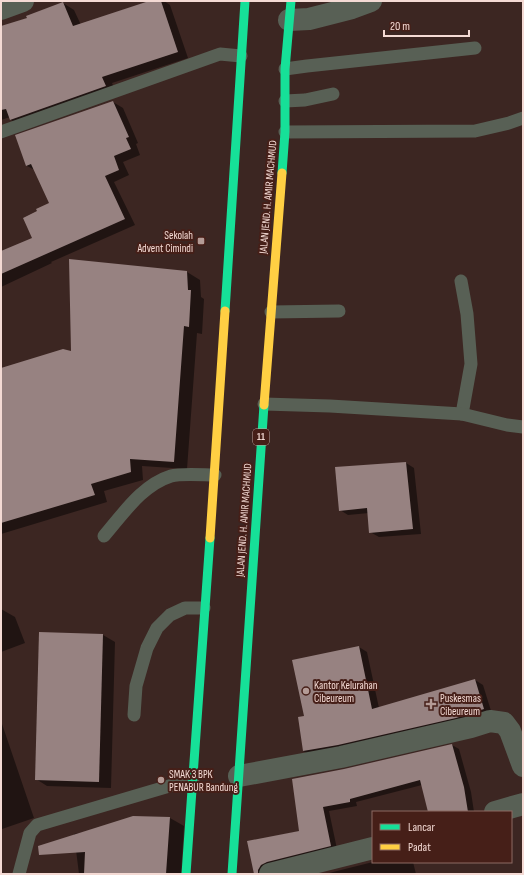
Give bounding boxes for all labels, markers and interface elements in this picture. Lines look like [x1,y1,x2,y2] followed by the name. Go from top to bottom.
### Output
[384,12,469,38] scale bar
[390,19,410,34] text: 20 m
[256,140,279,255] street label: JALAN JEND. H. AMIR MACHMUD
[137,229,193,255] place label: Sekolah Advent Cimindi
[196,236,206,246] marker: Sekolah Advent Cimindi
[253,429,269,445] road number: 11
[233,463,254,578] street label: JALAN JEND. H. AMIR MACHMUD
[314,679,378,705] place label: Kantor Kelurahan Cibeureum
[301,686,311,696] marker: Kantor Kelurahan Cibeureum
[440,692,481,718] place label: Puskesmas Cibeureum
[425,698,437,710] marker: Puskesmas Cibeureum
[169,768,238,794] place label: SMAK 3 BPK PENABUR Bandung
[156,775,166,785] marker: SMAK 3 BPK PENABUR Bandung
[372,811,512,863] legend
[408,820,435,835] text: Lancar
[408,840,431,855] text: Padat

